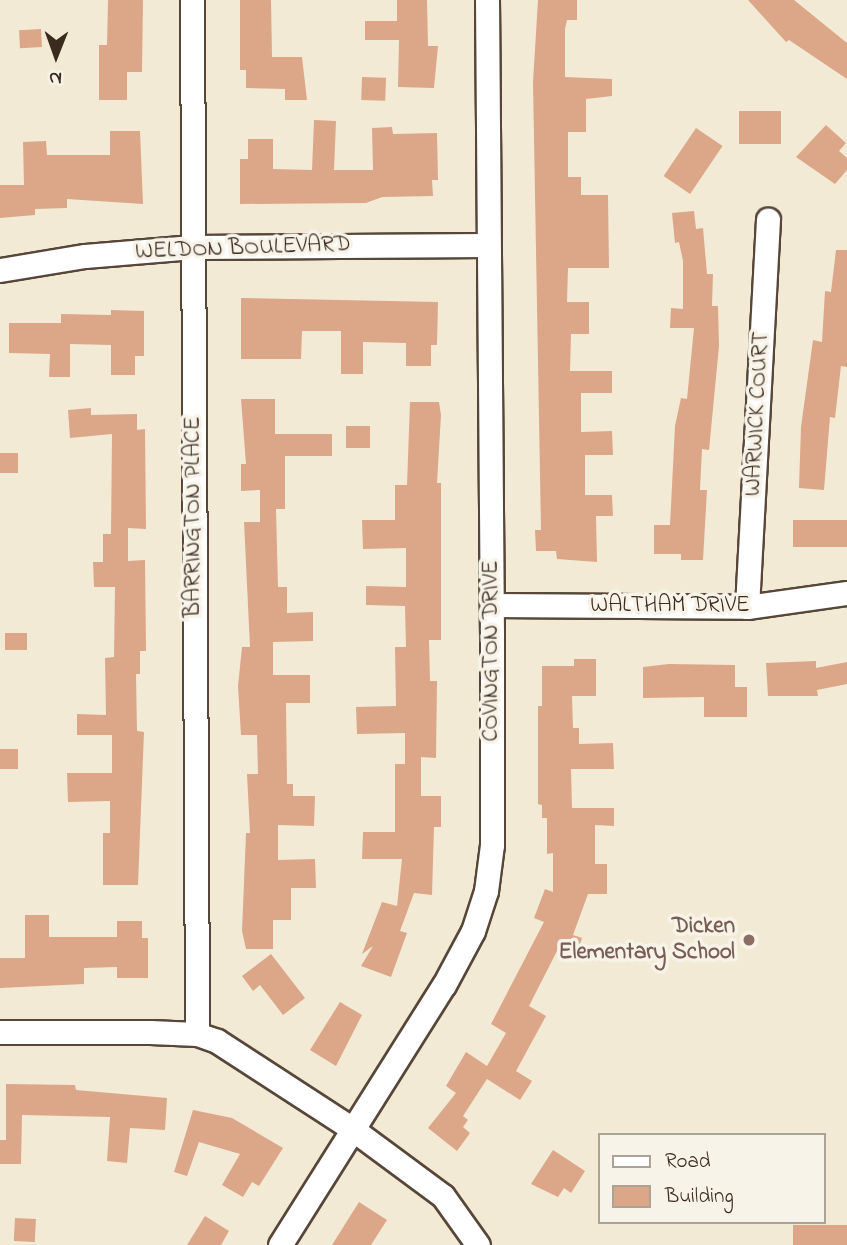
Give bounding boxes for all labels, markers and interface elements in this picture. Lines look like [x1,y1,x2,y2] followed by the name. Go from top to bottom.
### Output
[21,21,91,91] north arrow
[49,64,62,91] text: N
[135,231,351,267] street label: WELDON BOULEVARD
[740,331,776,497] street label: WARWICK COURT
[180,416,208,618] street label: BARRINGTON PLACE
[478,560,506,742] street label: COVINGTON DRIVE
[590,592,750,620] street label: WALTHAM DRIVE
[559,913,735,967] place label: Dicken Elementary School
[741,932,757,948] marker: Dicken Elementary School
[598,1133,826,1224] legend
[665,1147,711,1177] text: Road
[665,1182,734,1212] text: Building

